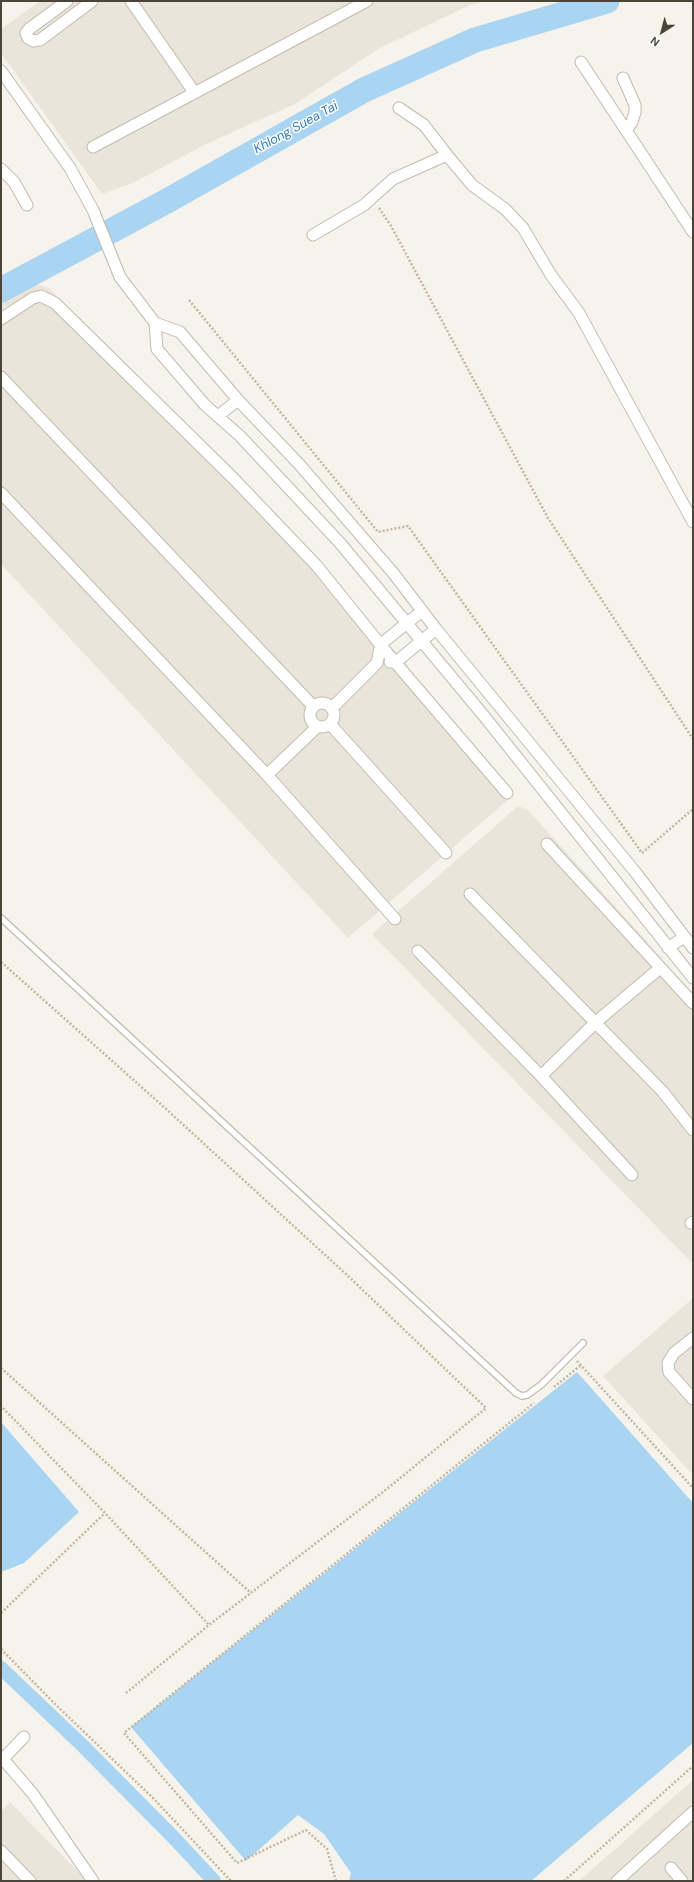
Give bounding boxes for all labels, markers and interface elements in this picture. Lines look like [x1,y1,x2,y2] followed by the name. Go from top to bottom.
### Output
[642,12,682,52] north arrow
[648,34,662,50] text: N
[251,98,341,158] water label: Khlong Suea Tai

